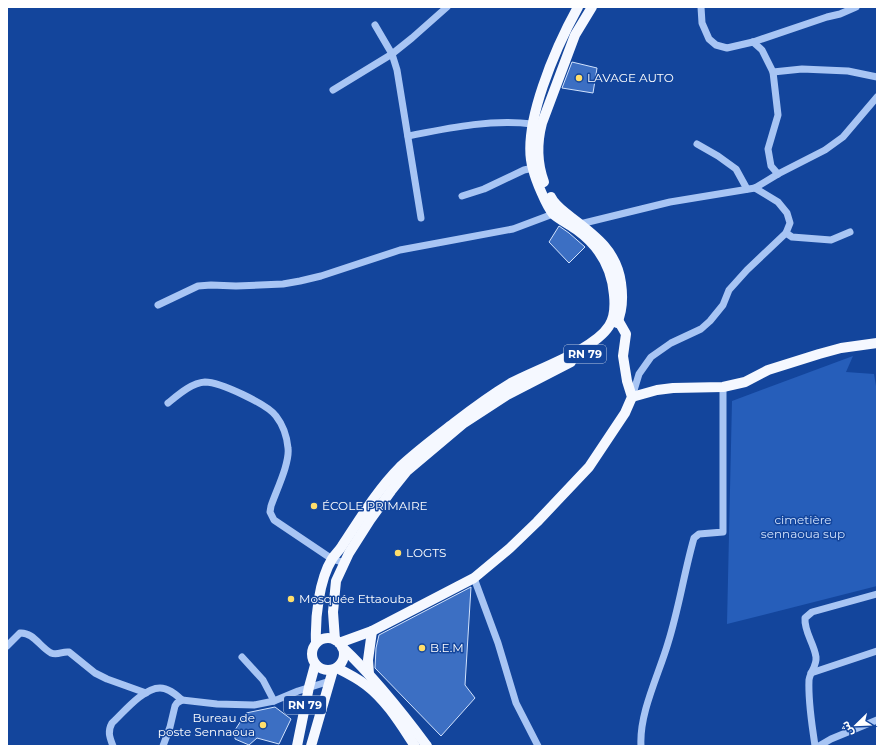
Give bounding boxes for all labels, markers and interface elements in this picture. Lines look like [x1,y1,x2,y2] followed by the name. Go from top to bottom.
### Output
[587,70,674,85] place label: LAVAGE AUTO
[574,73,584,83] marker: LAVAGE AUTO
[564,345,606,363] road number: RN 79
[322,498,428,513] place label: ÉCOLE PRIMAIRE
[309,501,319,511] marker: ÉCOLE PRIMAIRE
[761,512,845,541] park label: cimetière sennaoua sup
[406,545,446,560] place label: LOGTS
[393,548,403,558] marker: LOGTS
[299,591,413,606] place label: Mosquée Ettaouba
[286,594,296,604] marker: Mosquée Ettaouba
[430,640,464,655] place label: B.E.M
[417,643,427,653] marker: B.E.M
[284,696,326,714] road number: RN 79
[836,705,876,745] north arrow
[158,710,255,739] place label: Bureau de poste Sennaoua
[837,719,856,739] text: ش
[258,720,268,730] marker: Bureau de poste Sennaoua

